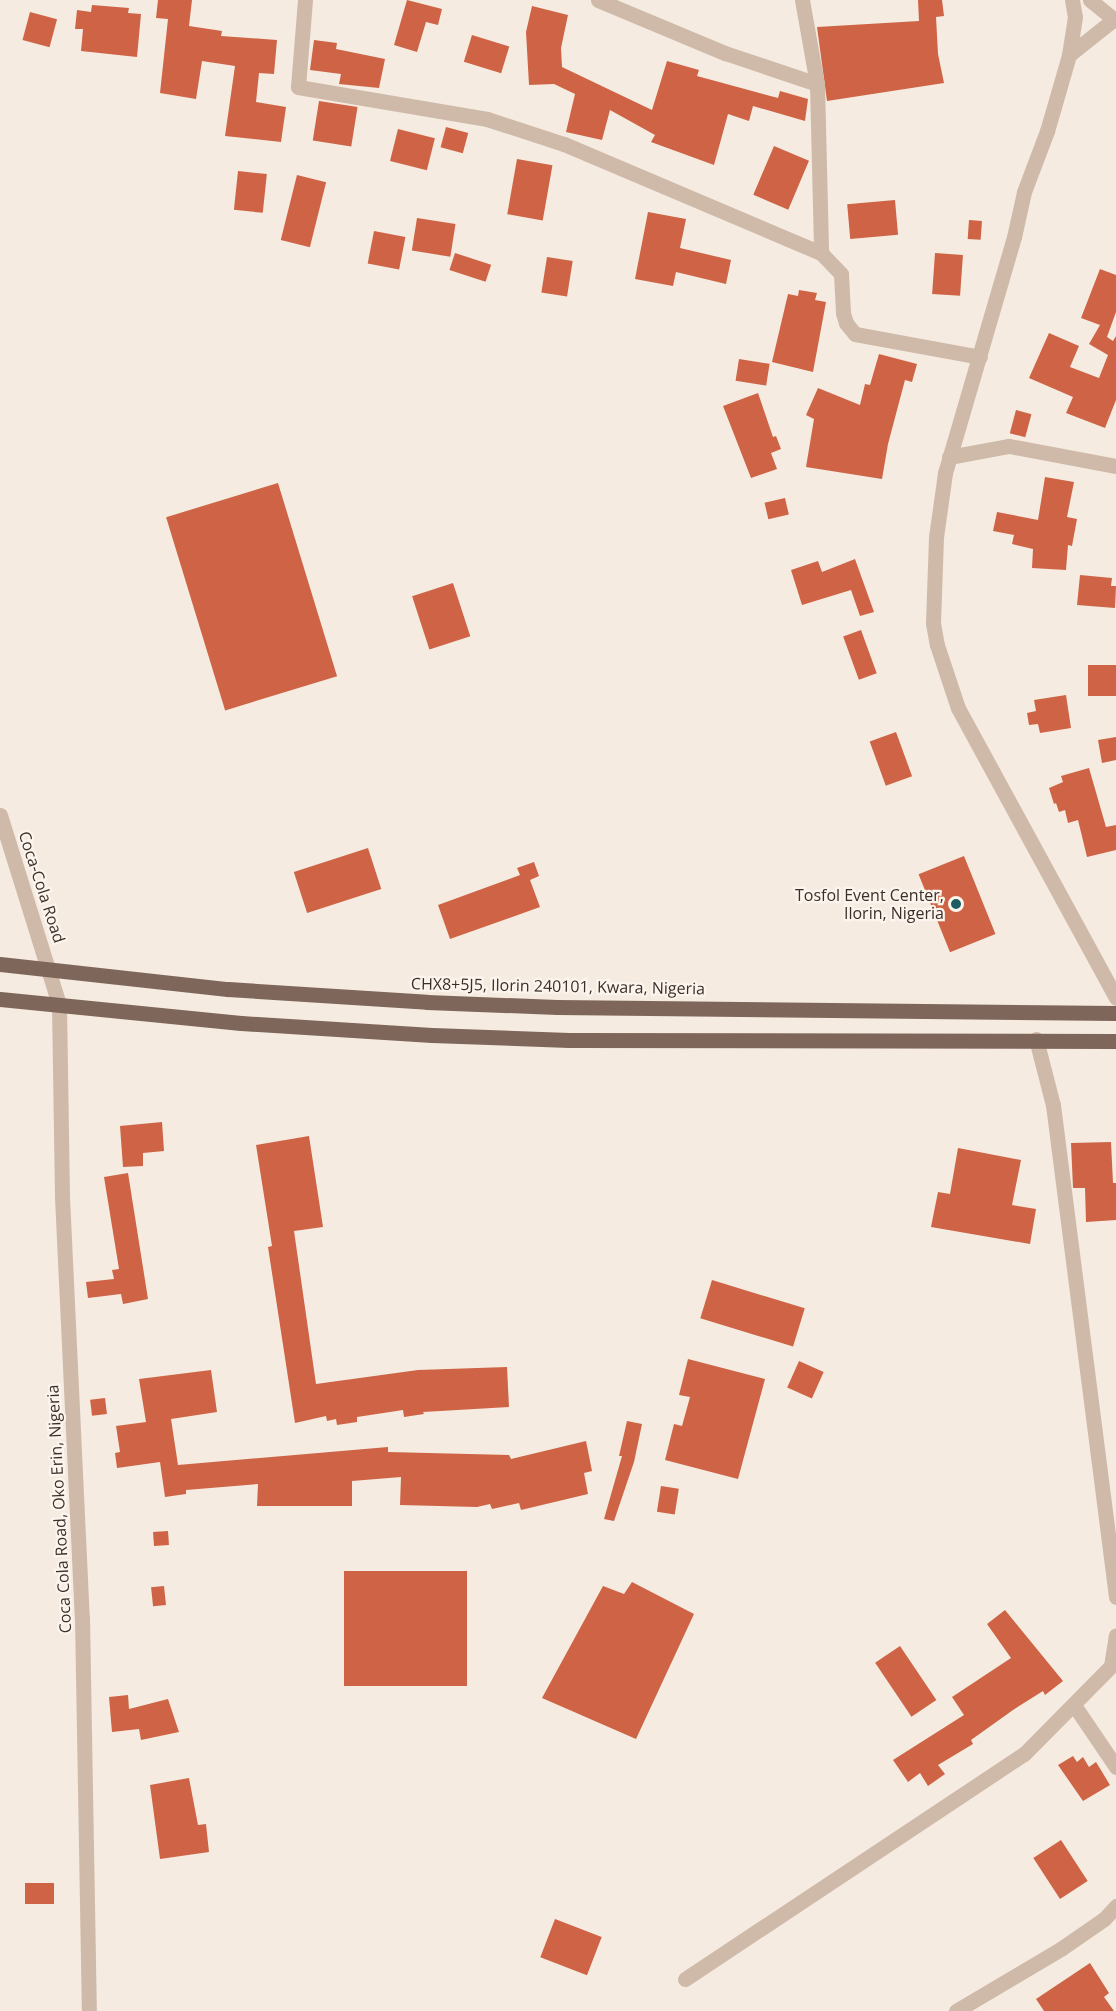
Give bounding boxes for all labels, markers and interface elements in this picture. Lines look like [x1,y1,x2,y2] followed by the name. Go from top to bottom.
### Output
[15,829,69,945] street label: Coca-Cola Road
[795,885,944,923] place label: Tosfol Event Center, Ilorin, Nigeria
[949,897,963,911] marker: Tosfol Event Center, Ilorin, Nigeria
[411,974,705,998] street label: CHX8+5J5, Ilorin 240101, Kwara, Nigeria
[43,1384,75,1634] street label: Coca Cola Road, Oko Erin, Nigeria

